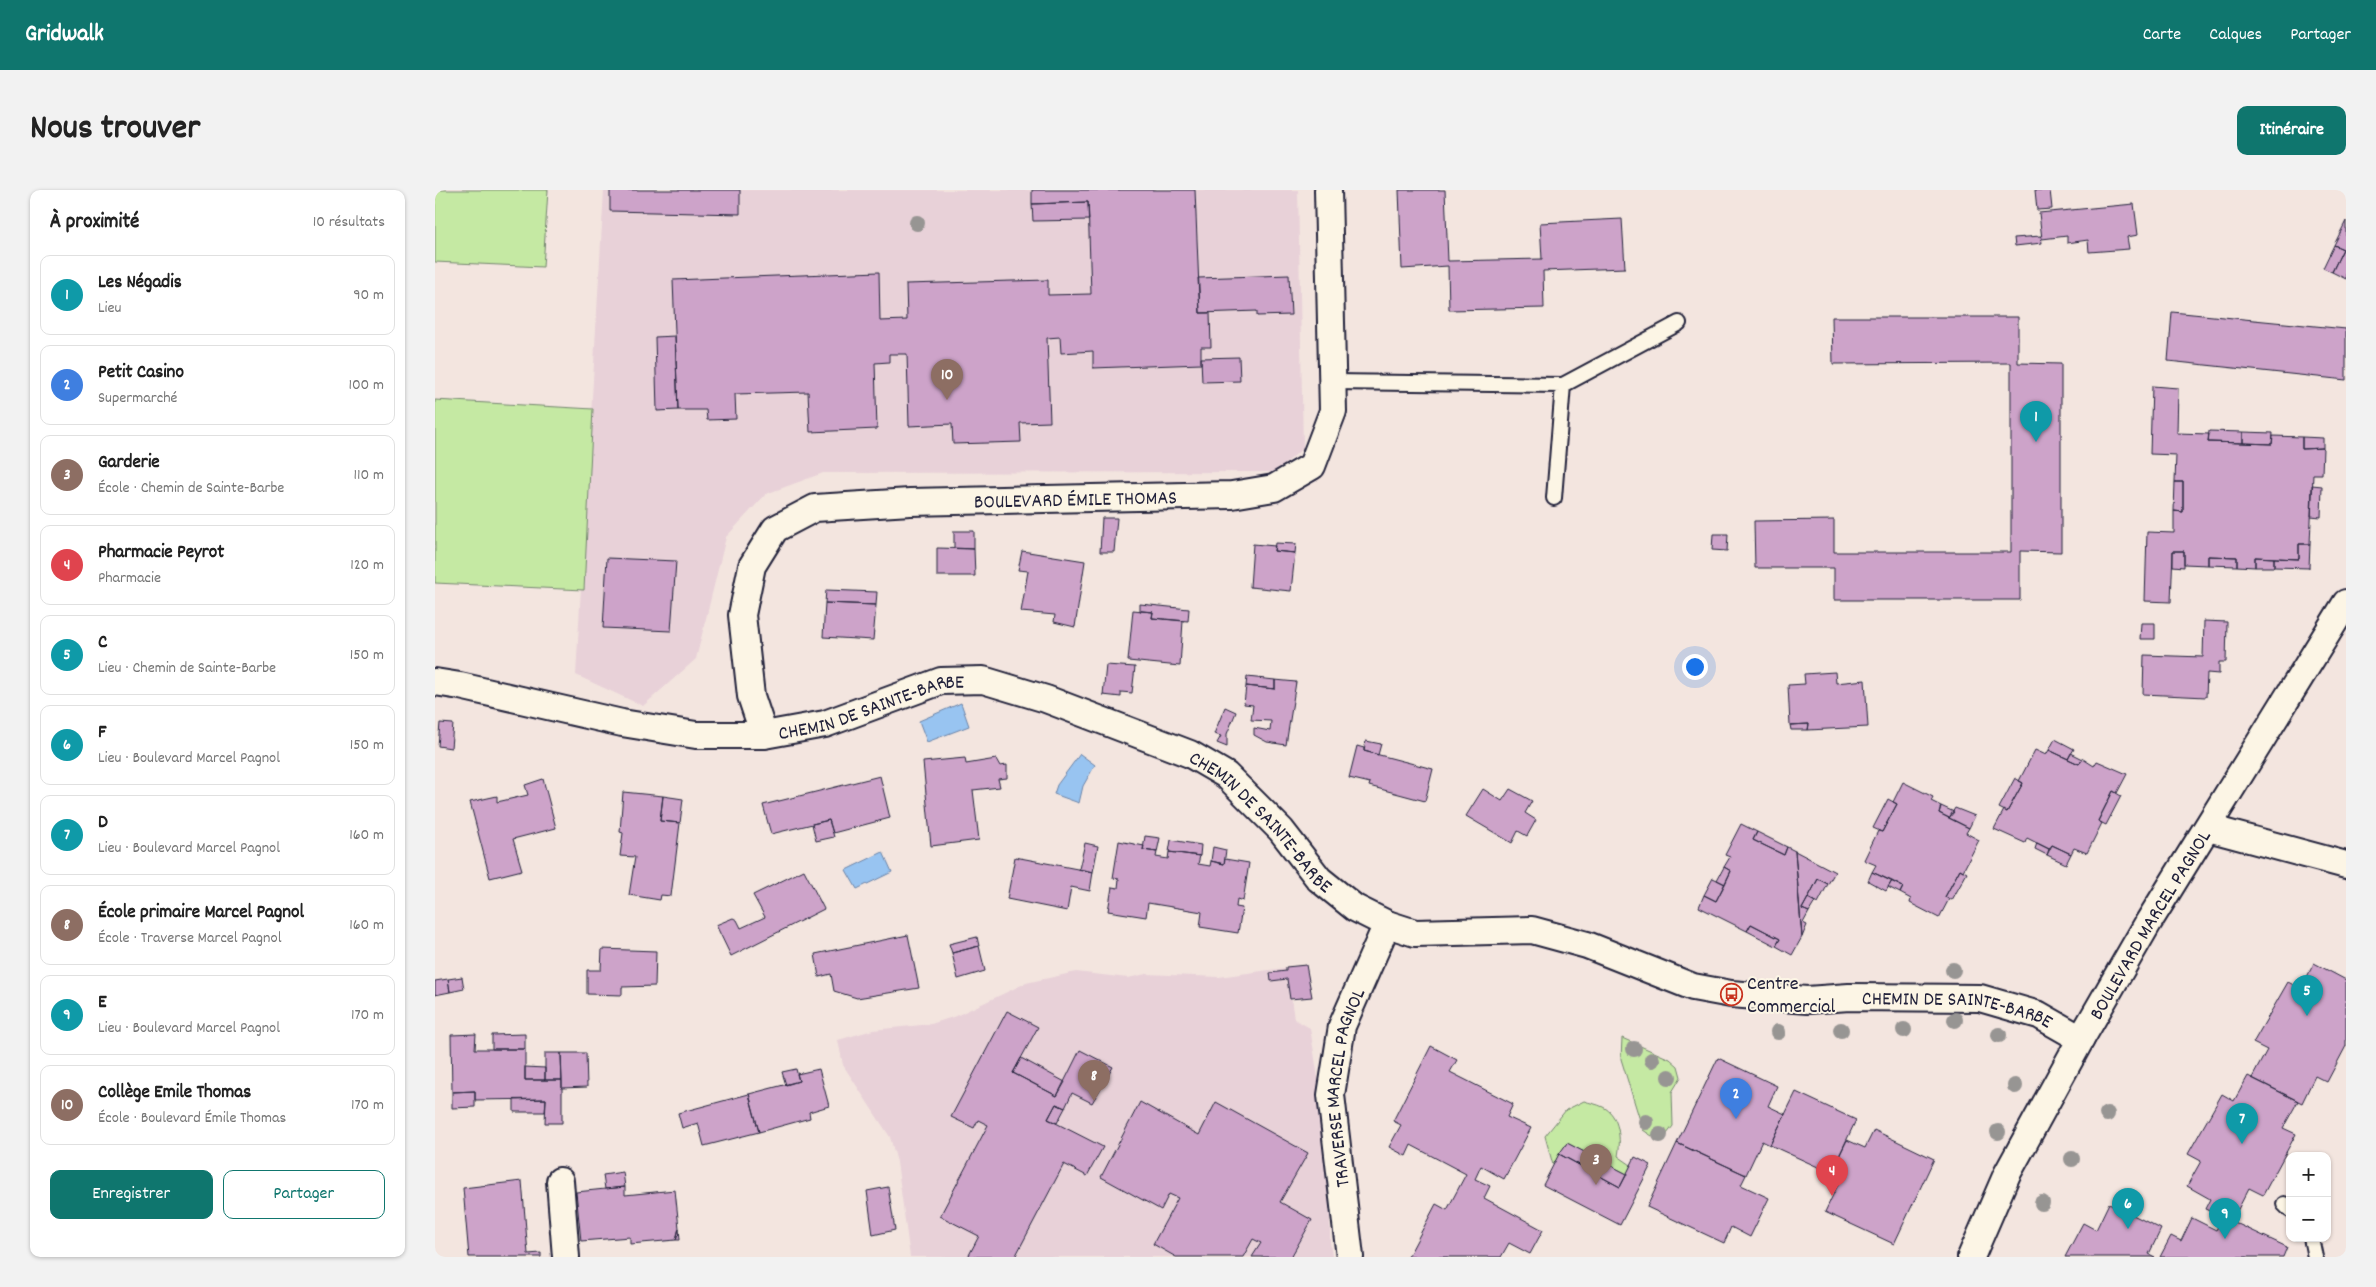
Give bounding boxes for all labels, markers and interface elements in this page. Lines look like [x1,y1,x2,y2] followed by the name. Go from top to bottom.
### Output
[25,18,104,52] text: Gridwalk
[2143,23,2181,48] text: Carte
[2209,23,2262,48] text: Calques
[2290,23,2351,48] text: Partager
[30,105,200,155] text: Nous trouver
[2237,106,2346,155] button: Itinéraire
[50,208,139,238] text: À proximité
[313,211,385,234] text: 10 résultats
[98,270,182,297] text: Les Négadis
[65,284,69,307] text: 1
[353,284,384,307] text: 90 m
[98,297,121,320] text: Lieu
[931,359,963,400] pin: 10
[98,360,184,387] text: Petit Casino
[64,374,71,397] text: 2
[348,374,384,397] text: 100 m
[98,387,177,410] text: Supermarché
[2020,401,2052,442] pin: 1
[98,450,160,477] text: Garderie
[63,464,71,487] text: 3
[354,464,384,487] text: 110 m
[98,477,284,500] text: École · Chemin de Sainte-Barbe
[974,485,1177,518] street label: BOULEVARD ÉMILE THOMAS
[98,540,224,567] text: Pharmacie Peyrot
[64,554,70,577] text: 4
[350,554,384,577] text: 120 m
[98,567,161,590] text: Pharmacie
[98,630,107,657] text: C
[63,644,71,667] text: 5
[350,644,384,667] text: 150 m
[1682,654,1708,680] your location
[98,657,276,680] text: Lieu · Chemin de Sainte-Barbe
[776,669,964,749] street label: CHEMIN DE SAINTE-BARBE
[98,720,106,747] text: F
[63,734,71,757] text: 6
[350,734,384,757] text: 150 m
[1183,745,1337,901] street label: CHEMIN DE SAINTE-BARBE
[98,747,280,770] text: Lieu · Boulevard Marcel Pagnol
[98,810,108,837] text: D
[64,824,70,847] text: 7
[349,824,384,847] text: 160 m
[2084,825,2219,1026] street label: BOULEVARD MARCEL PAGNOL
[98,837,280,860] text: Lieu · Boulevard Marcel Pagnol
[98,900,304,927] text: École primaire Marcel Pagnol
[64,914,70,937] text: 8
[349,914,384,937] text: 160 m
[98,927,281,950] text: École · Traverse Marcel Pagnol
[1747,971,1836,1022] place label: Centre Commercial
[2291,975,2323,1016] pin: 5
[1719,982,1743,1006] bus stop icon: Centre Commercial
[1320,984,1374,1189] street label: TRAVERSE MARCEL PAGNOL
[1862,986,2057,1037] street label: CHEMIN DE SAINTE-BARBE
[98,990,107,1017] text: E
[63,1004,71,1027] text: 9
[351,1004,384,1027] text: 170 m
[98,1017,280,1040] text: Lieu · Boulevard Marcel Pagnol
[1078,1060,1110,1101] pin: 8
[1720,1078,1752,1119] pin: 2
[98,1080,251,1107] text: Collège Emile Thomas
[61,1094,73,1117] text: 10
[351,1094,384,1117] text: 170 m
[2226,1103,2258,1144] pin: 7
[98,1107,286,1130] text: École · Boulevard Émile Thomas
[1580,1144,1612,1185] pin: 3
[2286,1152,2331,1242] map controls
[2286,1152,2331,1197] button: +
[1816,1155,1848,1196] pin: 4
[50,1170,213,1219] button: Enregistrer
[223,1170,385,1219] button: Partager
[2112,1188,2144,1229] pin: 6
[2286,1197,2331,1242] button: −
[2209,1198,2241,1239] pin: 9

